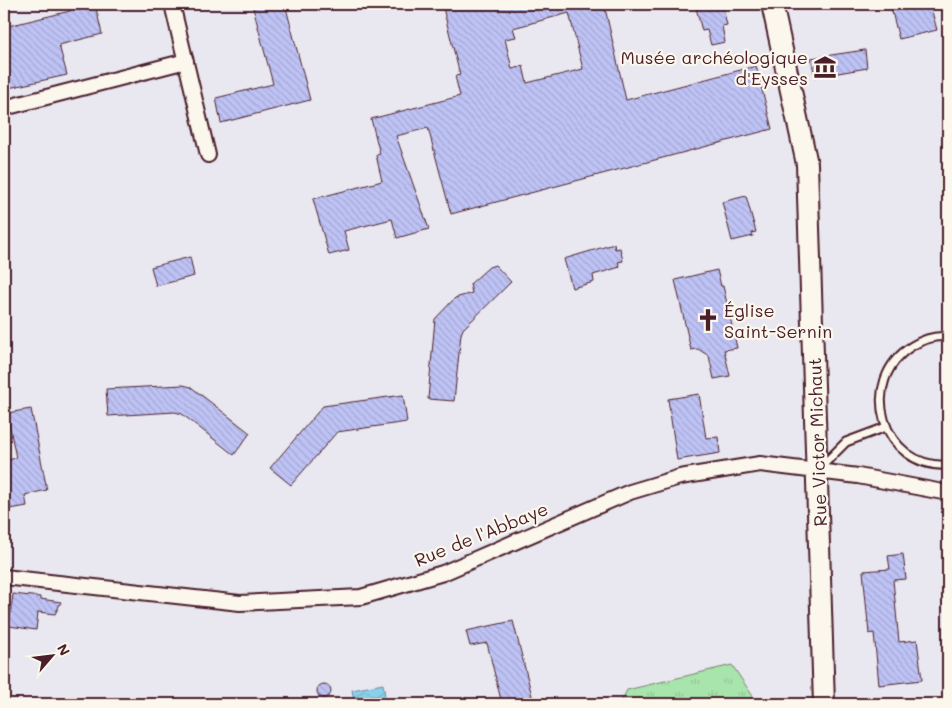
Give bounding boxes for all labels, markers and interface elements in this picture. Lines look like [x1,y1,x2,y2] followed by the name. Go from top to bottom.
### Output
[621,45,808,90] place label: Musée archéologique d'Eysses
[812,54,838,80] museum icon: Musée archéologique d'Eysses
[724,298,832,343] place label: Église Saint-Sernin
[695,307,721,333] church icon: Église Saint-Sernin
[802,357,832,527] street label: Rue Victor Michaut
[411,496,551,572] street label: Rue de l'Abbaye
[28,630,78,680] north arrow
[53,641,75,659] text: N

